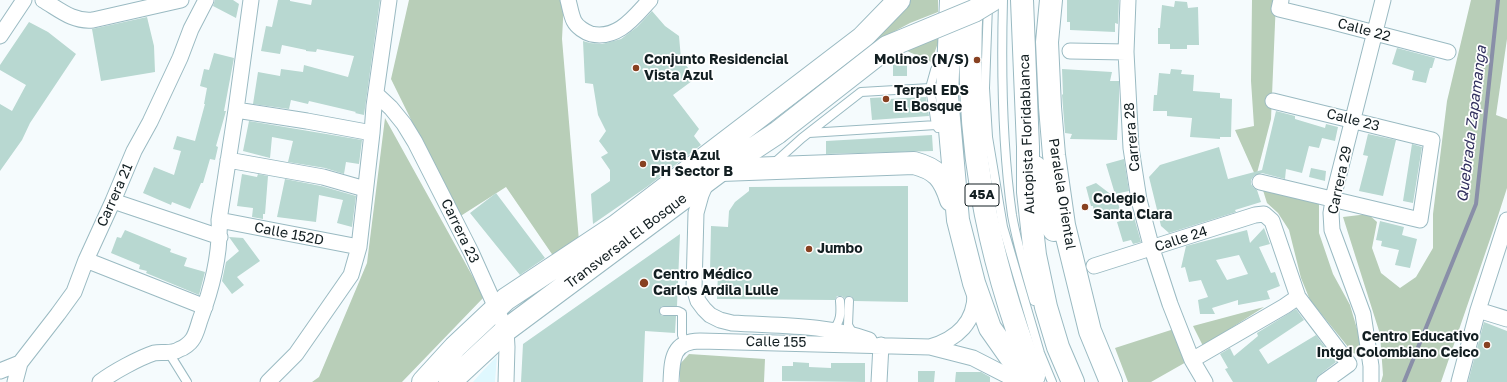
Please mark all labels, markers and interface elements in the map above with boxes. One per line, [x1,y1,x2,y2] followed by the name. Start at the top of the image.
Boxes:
[1336,15,1392,45] street label: Calle 22
[1453,45,1491,203] water label: Quebrada Zapamanga
[644,52,788,84] place label: Conjunto Residencial Vista Azul
[874,52,969,68] place label: Molinos (N/S)
[1016,54,1038,214] street label: Autopista Floridablanca
[972,55,982,65] marker: Molinos (N/S)
[631,63,641,73] marker: Conjunto Residencial Vista Azul
[894,83,969,116] place label: Terpel EDS El Bosque
[881,94,891,104] marker: Terpel EDS El Bosque
[1121,102,1143,172] street label: Carrera 28
[1325,105,1381,135] street label: Calle 23
[1045,137,1079,251] street label: Paralela Oriental
[1325,144,1355,216] street label: Carrera 29
[651,148,733,180] place label: Vista Azul PH Sector B
[638,159,648,169] marker: Vista Azul PH Sector B
[94,161,136,229] street label: Carrera 21
[965,184,999,206] road number: 45A
[562,190,690,292] street label: Transversal El Bosque
[1093,191,1172,224] place label: Colegio Santa Clara
[437,196,483,266] street label: Carrera 23
[1080,202,1090,212] marker: Colegio Santa Clara
[253,219,325,249] street label: Calle 152D
[1152,223,1210,255] street label: Calle 24
[817,241,863,257] place label: Jumbo
[804,244,814,254] marker: Jumbo
[653,267,779,300] place label: Centro Médico Carlos Ardila Lulle
[638,277,650,289] marker: Centro Médico Carlos Ardila Lulle
[1316,329,1479,362] place label: Centro Educativo Intgd Colombiano Ceico
[745,333,807,351] street label: Calle 155
[1482,340,1492,350] marker: Centro Educativo Intgd Colombiano Ceico

